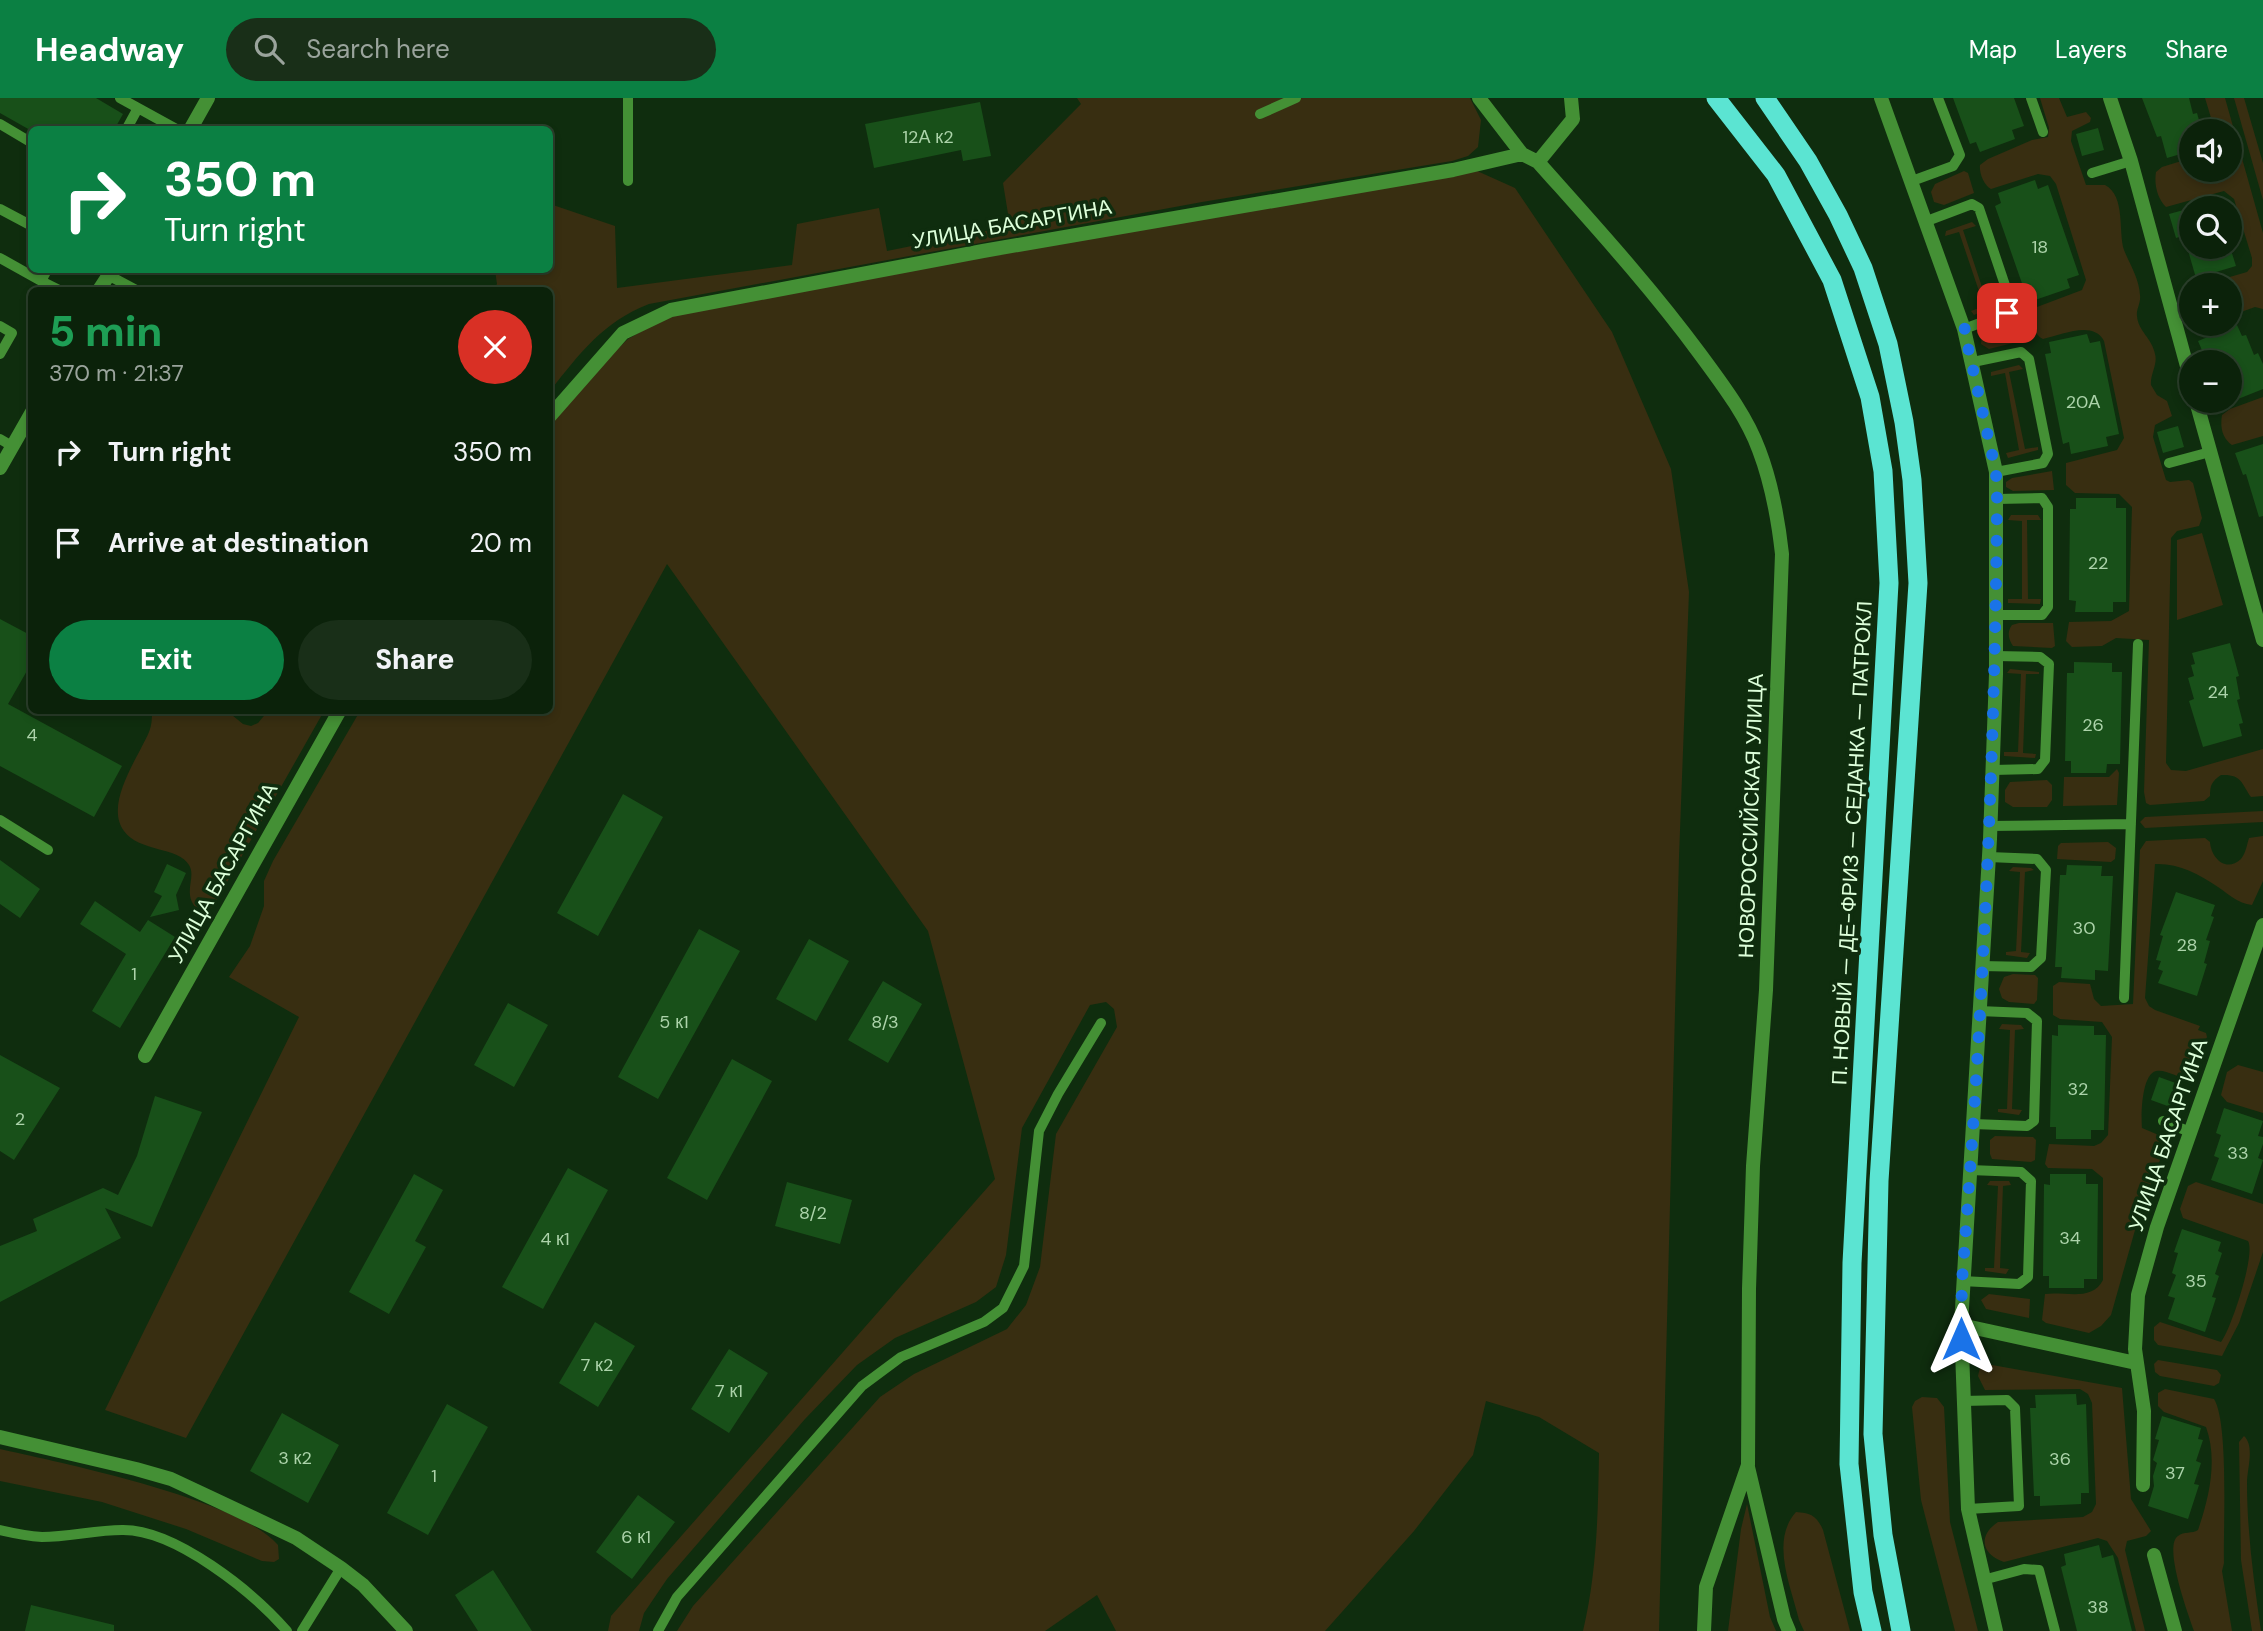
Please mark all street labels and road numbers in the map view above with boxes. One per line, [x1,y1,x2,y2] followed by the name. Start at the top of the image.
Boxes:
[910,193,1114,255] street label: УЛИЦА БАСАРГИНА
[1825,600,1879,1086] street label: П. НОВЫЙ — ДЕ-ФРИЗ — СЕДАНКА — ПАТРОКЛ
[1732,673,1770,959] street label: НОВОРОССИЙСКАЯ УЛИЦА
[162,778,284,968] street label: УЛИЦА БАСАРГИНА
[2122,1035,2214,1235] street label: УЛИЦА БАСАРГИНА

